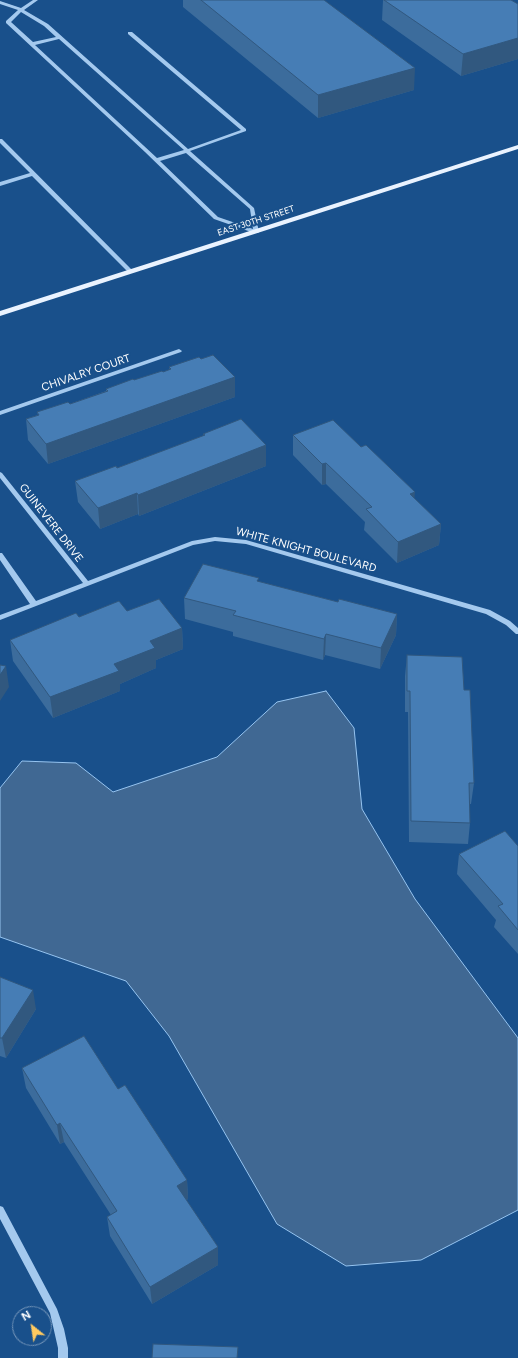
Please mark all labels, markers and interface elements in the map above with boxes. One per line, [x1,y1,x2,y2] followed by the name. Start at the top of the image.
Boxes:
[216,203,296,239] street label: EAST 30TH STREET
[40,352,132,394] street label: CHIVALRY COURT
[16,481,86,565] street label: GUINEVERE DRIVE
[234,525,378,575] street label: WHITE KNIGHT BOULEVARD
[12,1306,52,1346] north arrow
[19,1308,33,1324] text: N

